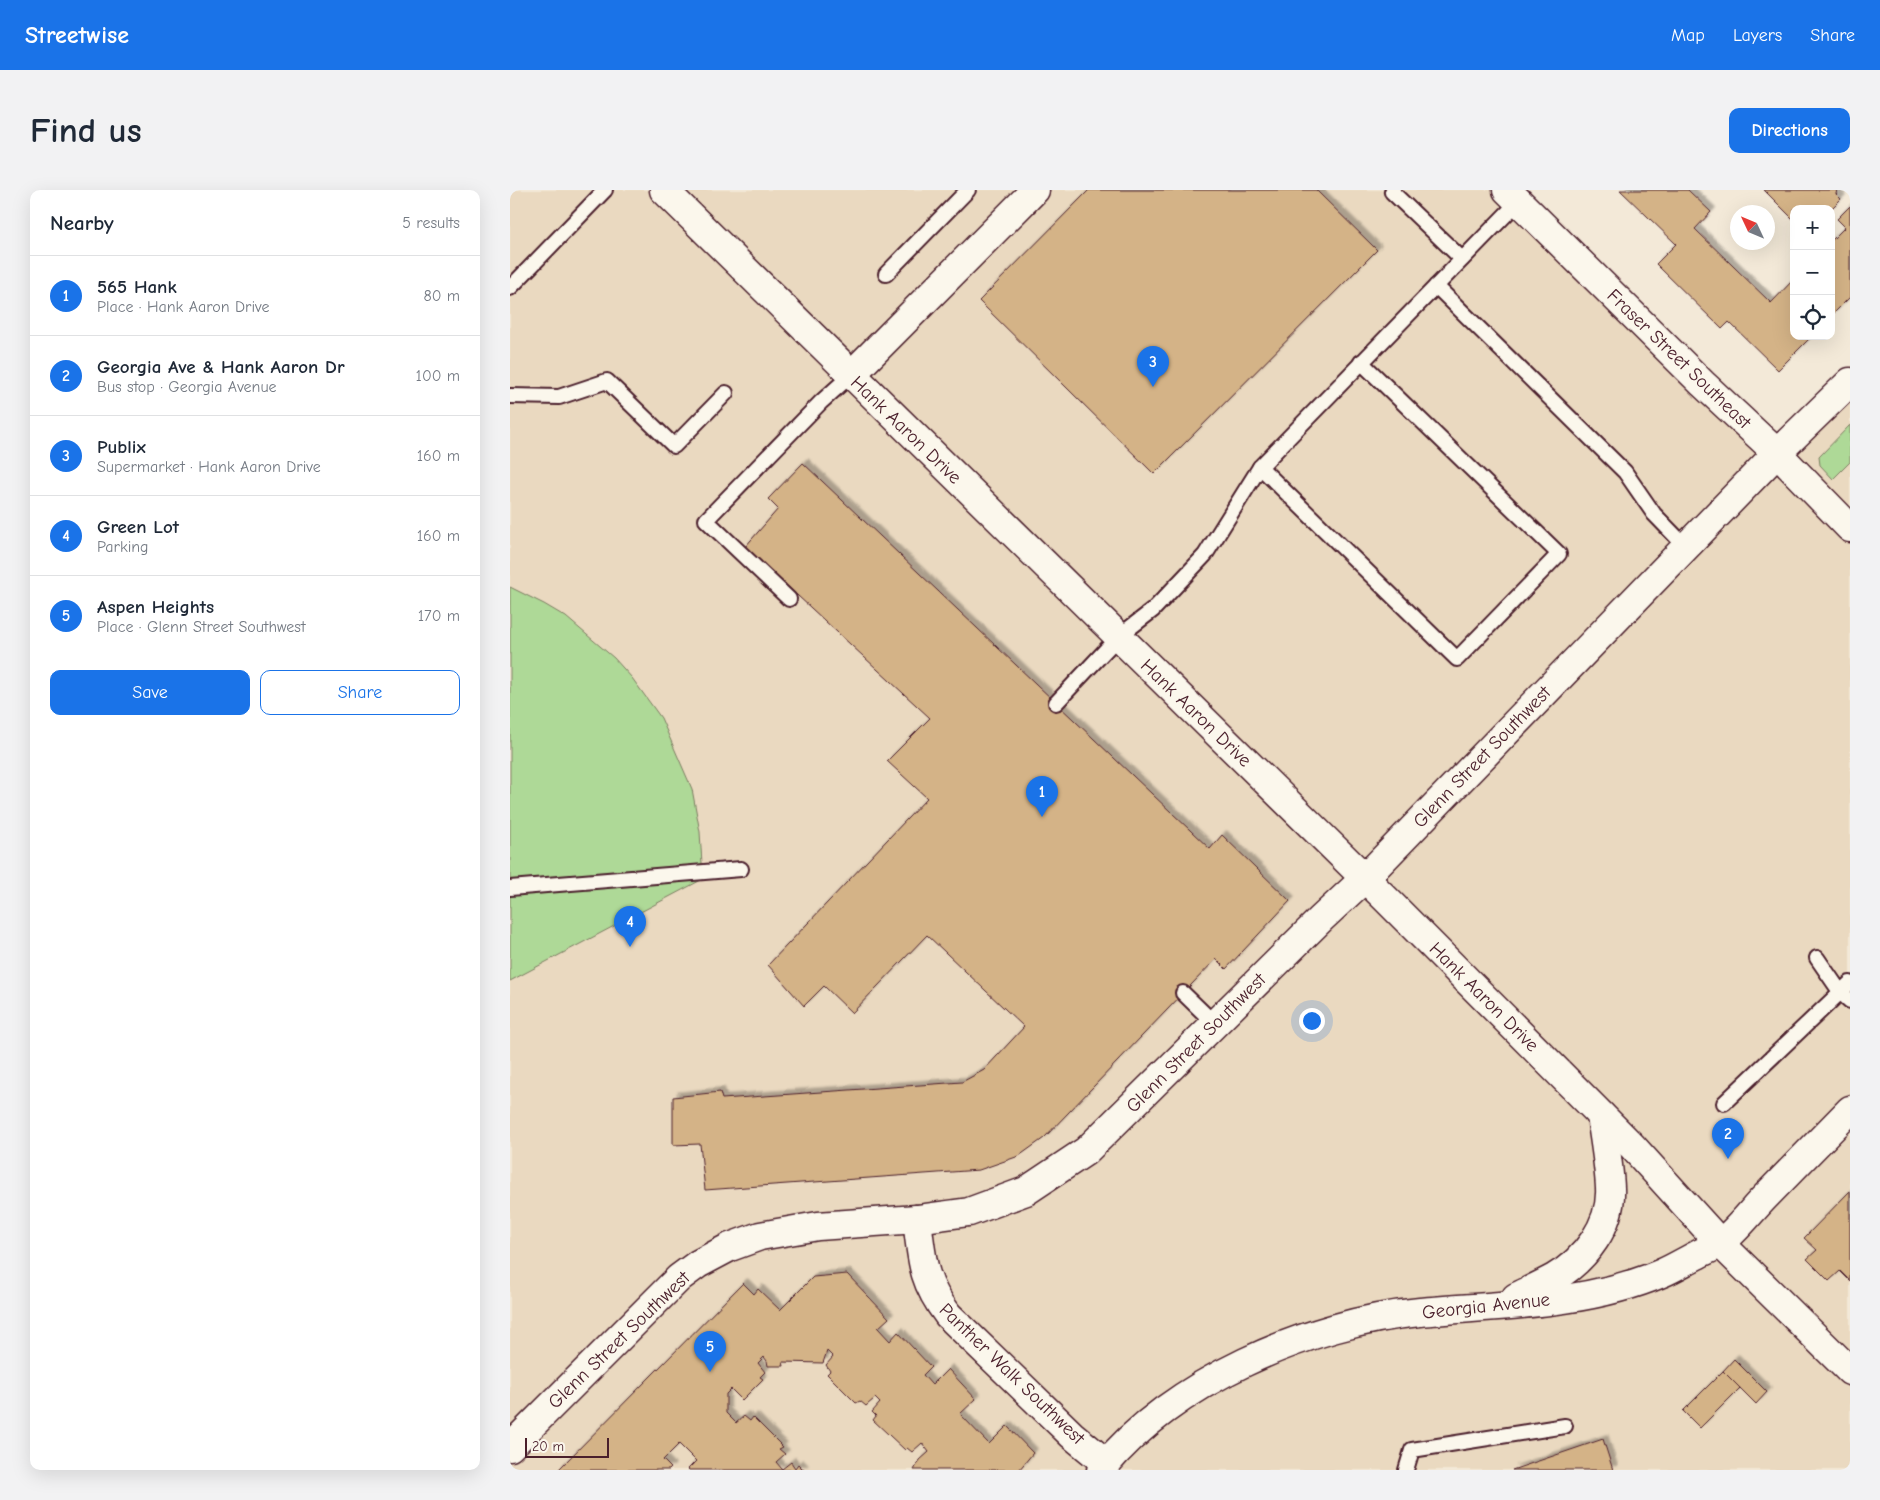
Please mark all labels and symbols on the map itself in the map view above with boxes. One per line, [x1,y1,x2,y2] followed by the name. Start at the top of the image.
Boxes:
[1730,205,1775,250] north arrow
[1602,285,1756,434] street label: Fraser Street Southeast
[1137,346,1169,387] pin: 3
[846,372,966,488] street label: Hank Aaron Drive
[1136,655,1256,771] street label: Hank Aaron Drive
[1409,681,1556,832] street label: Glenn Street Southwest
[1026,776,1058,817] pin: 1
[614,906,646,947] pin: 4
[1425,938,1543,1056] street label: Hank Aaron Drive
[1122,968,1271,1117] street label: Glenn Street Southwest
[1299,1008,1325,1034] your location
[1712,1118,1744,1159] pin: 2
[544,1266,695,1413] street label: Glenn Street Southwest
[1421,1288,1551,1324] street label: Georgia Avenue
[935,1299,1090,1450] street label: Panther Walk Southwest
[694,1331,726,1372] pin: 5
[525,1435,609,1458] scale bar

